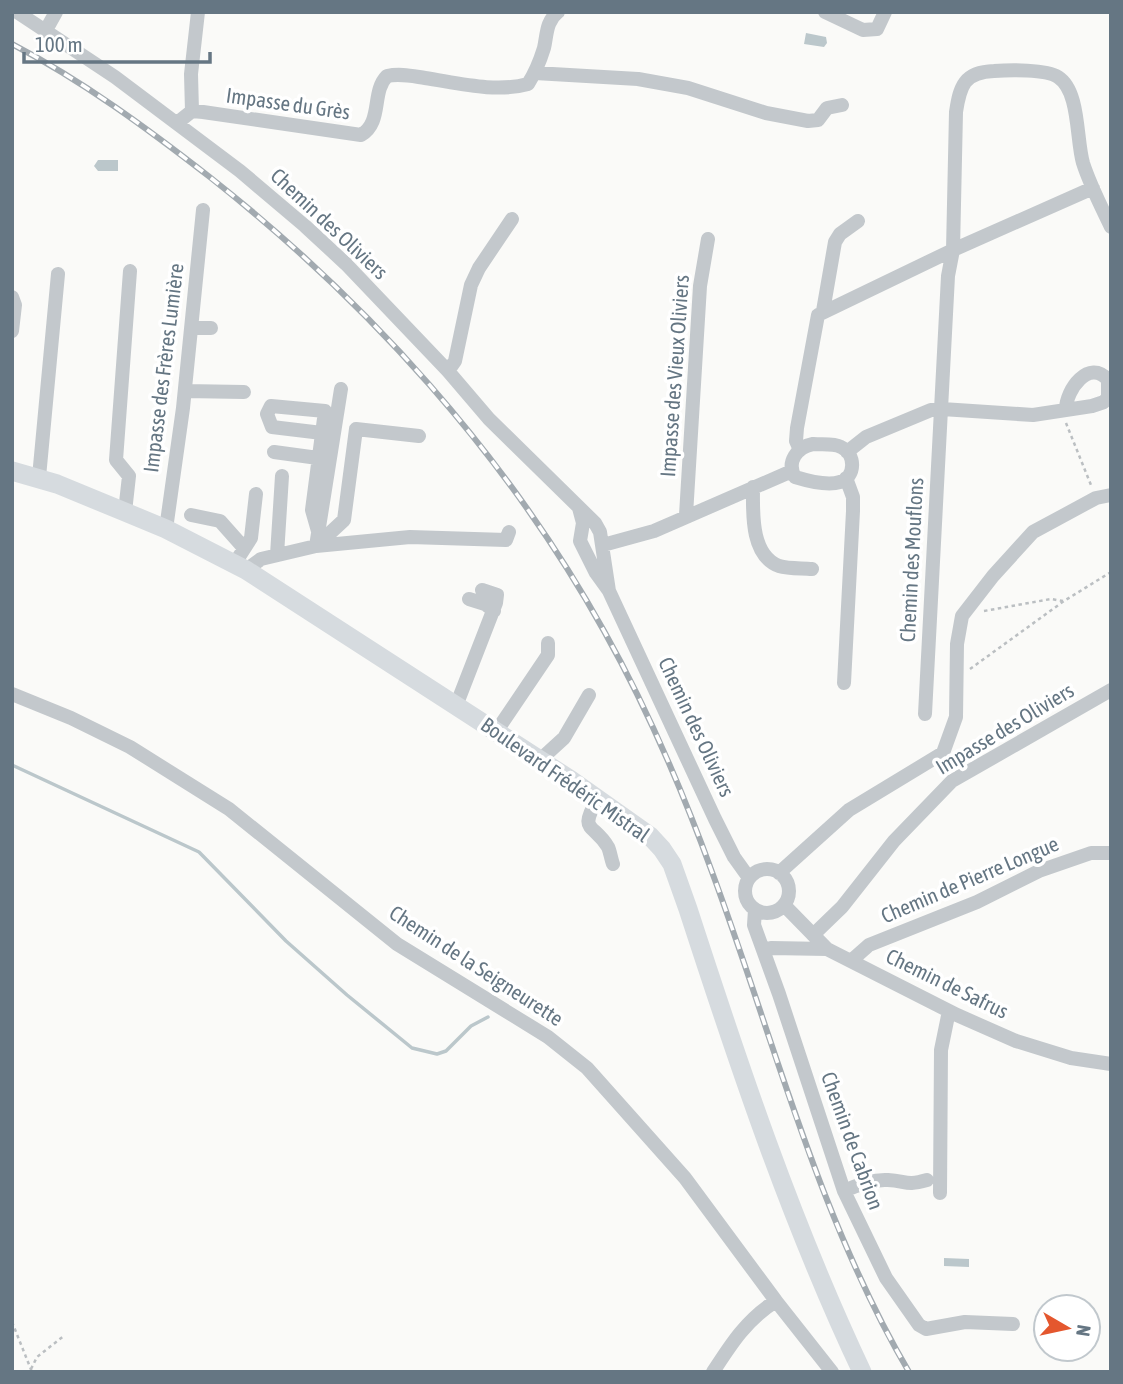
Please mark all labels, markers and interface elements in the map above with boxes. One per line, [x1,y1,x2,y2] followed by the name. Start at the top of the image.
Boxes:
[24,21,210,65] scale bar
[35,32,83,56] text: 100 m
[225,82,352,124] street label: Impasse du Grès
[266,163,393,284] street label: Chemin des Oliviers
[138,262,188,474] street label: Impasse des Frères Lumière
[655,274,693,478] street label: Impasse des Vieux Oliviers
[895,477,927,643] street label: Chemin des Mouflons
[654,653,740,800] street label: Chemin des Oliviers
[931,678,1078,779] street label: Impasse des Oliviers
[477,712,655,847] street label: Boulevard Frédéric Mistral
[877,831,1062,927] street label: Chemin de Pierre Longue
[385,900,568,1030] street label: Chemin de la Seigneurette
[883,943,1012,1023] street label: Chemin de Safrus
[817,1069,889,1213] street label: Chemin de Cabrion
[1032,1293,1102,1363] north arrow
[1072,1323,1096,1338] text: N

